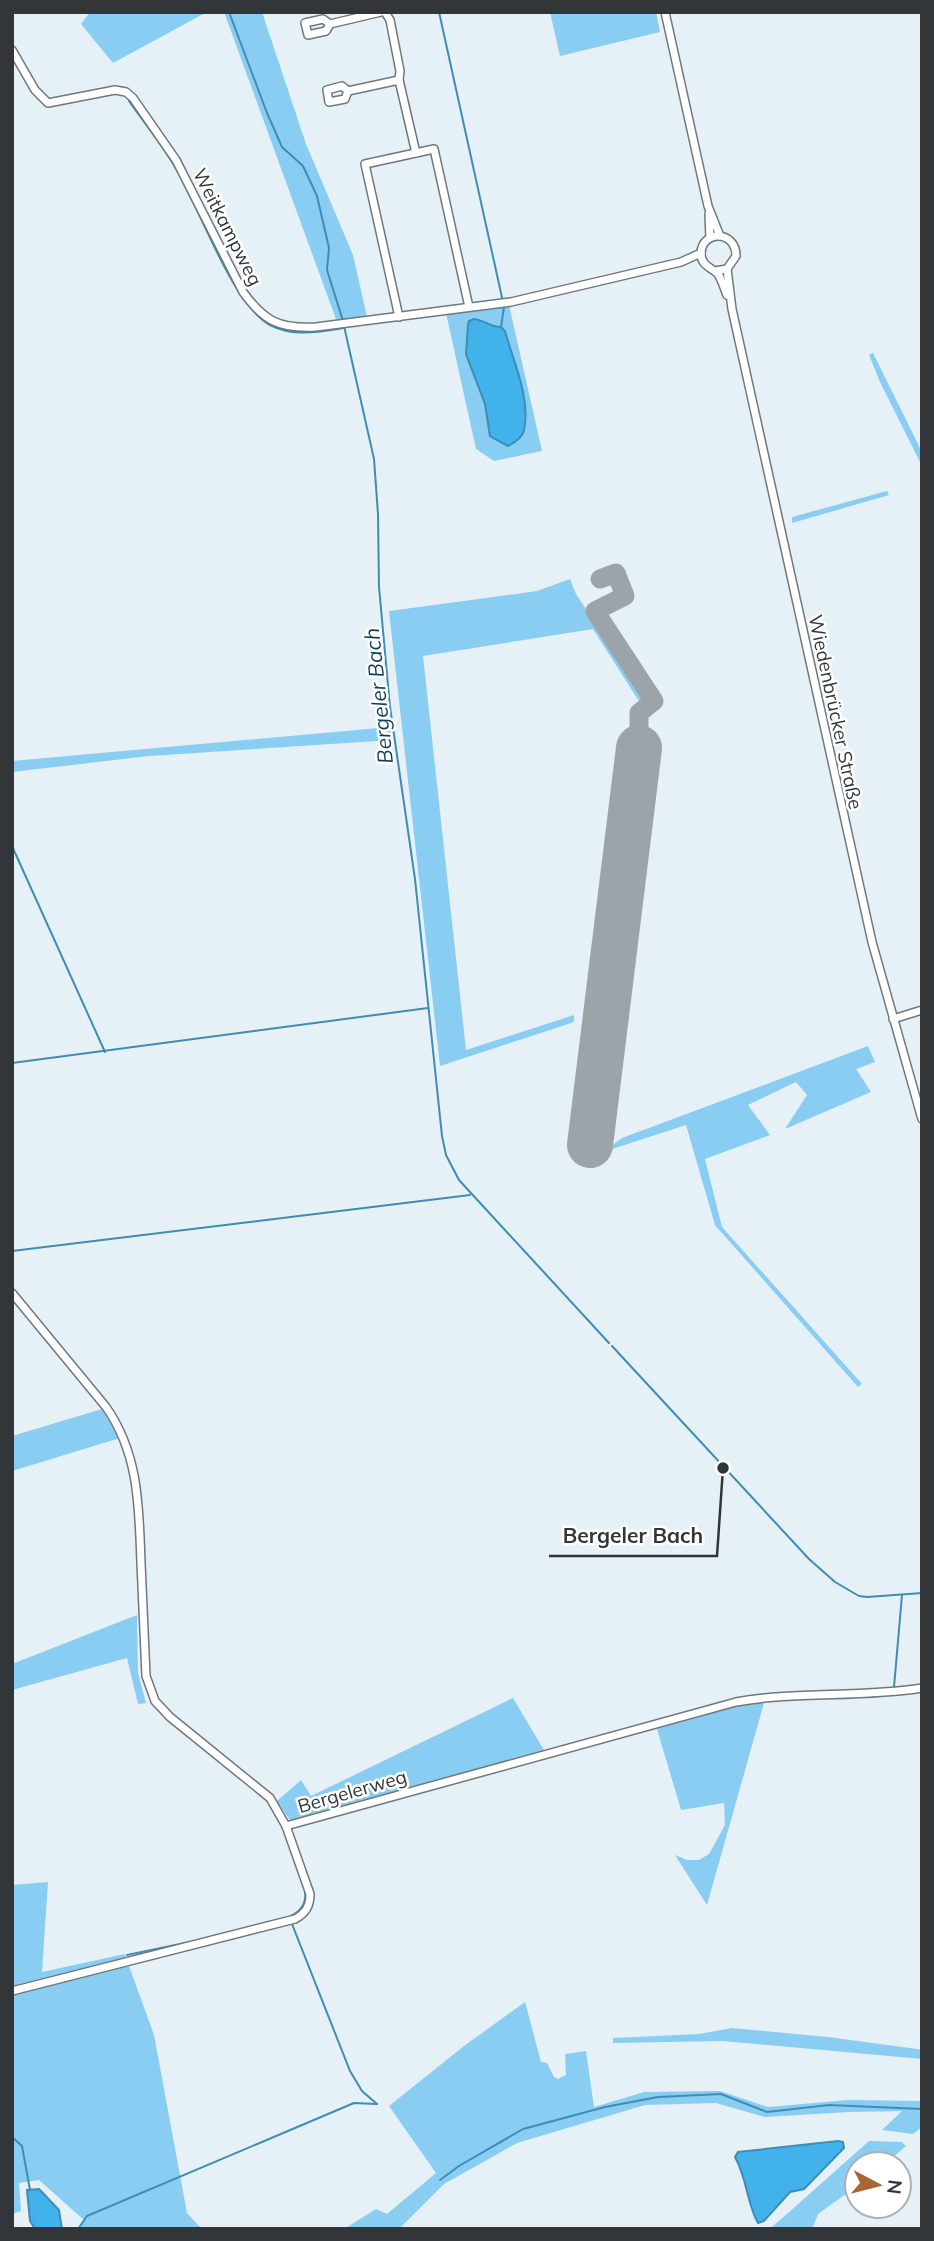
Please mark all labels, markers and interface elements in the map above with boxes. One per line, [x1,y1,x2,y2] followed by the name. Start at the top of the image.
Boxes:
[188,164,268,290] street label: Weitkampweg
[804,613,868,811] street label: Wiedenbrücker Straße
[358,627,398,765] water label: Bergeler Bach
[549,1514,717,1556] callout: Bergeler Bach
[563,1522,703,1548] text: Bergeler Bach
[295,1764,409,1818] street label: Bergelerweg
[843,2150,913,2220] north arrow
[882,2178,908,2196] text: N

